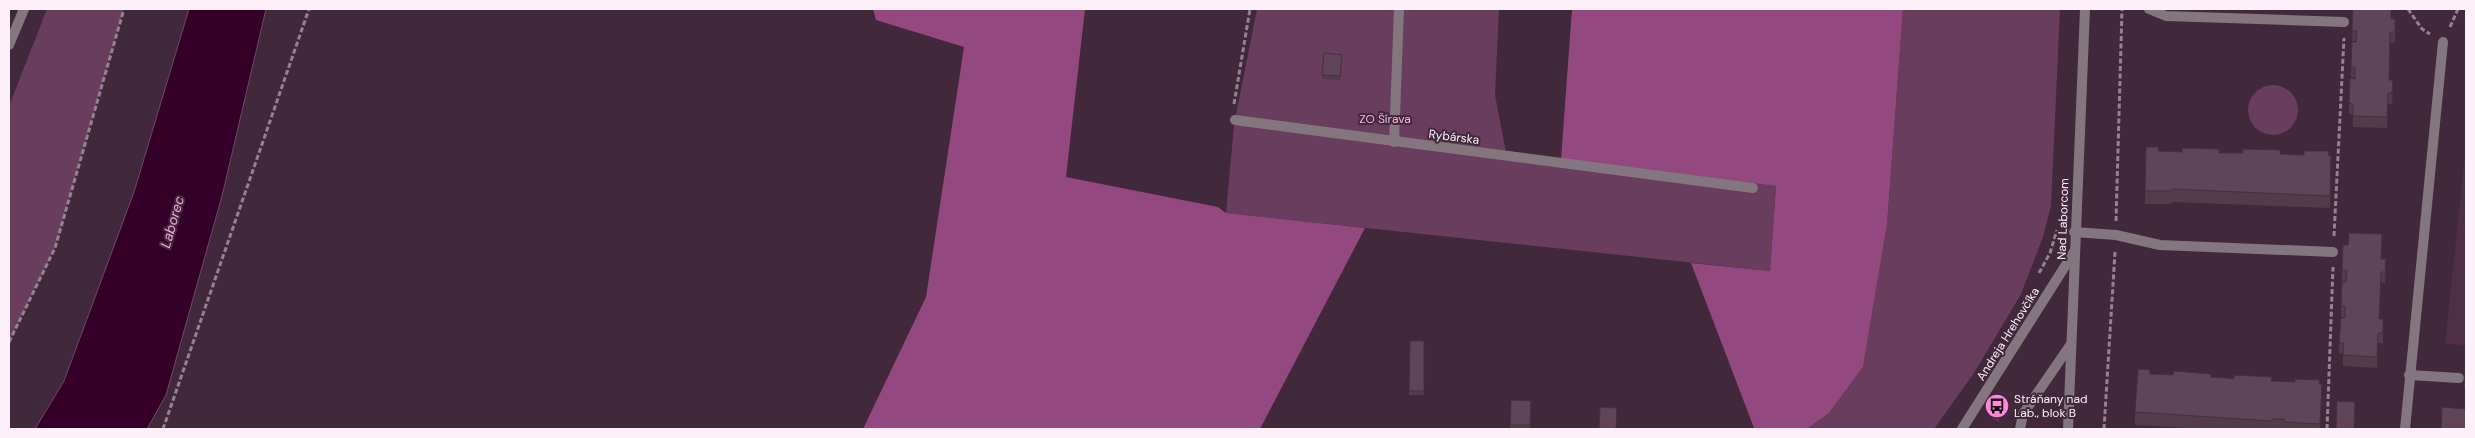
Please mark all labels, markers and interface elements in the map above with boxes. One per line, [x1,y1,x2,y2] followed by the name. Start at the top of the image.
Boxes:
[1359,111,1411,127] park label: ZO Šírava
[1428,126,1480,148] street label: Rybárska
[2054,178,2072,260] street label: Nad Laborcom
[156,194,188,250] water label: Laborec
[1973,284,2043,384] street label: Andreja Hrehovčíka
[2014,391,2088,421] place label: Stráňany nad Lab., blok B
[1984,393,2010,419] bus stop icon: Stráňany nad Lab., blok B

